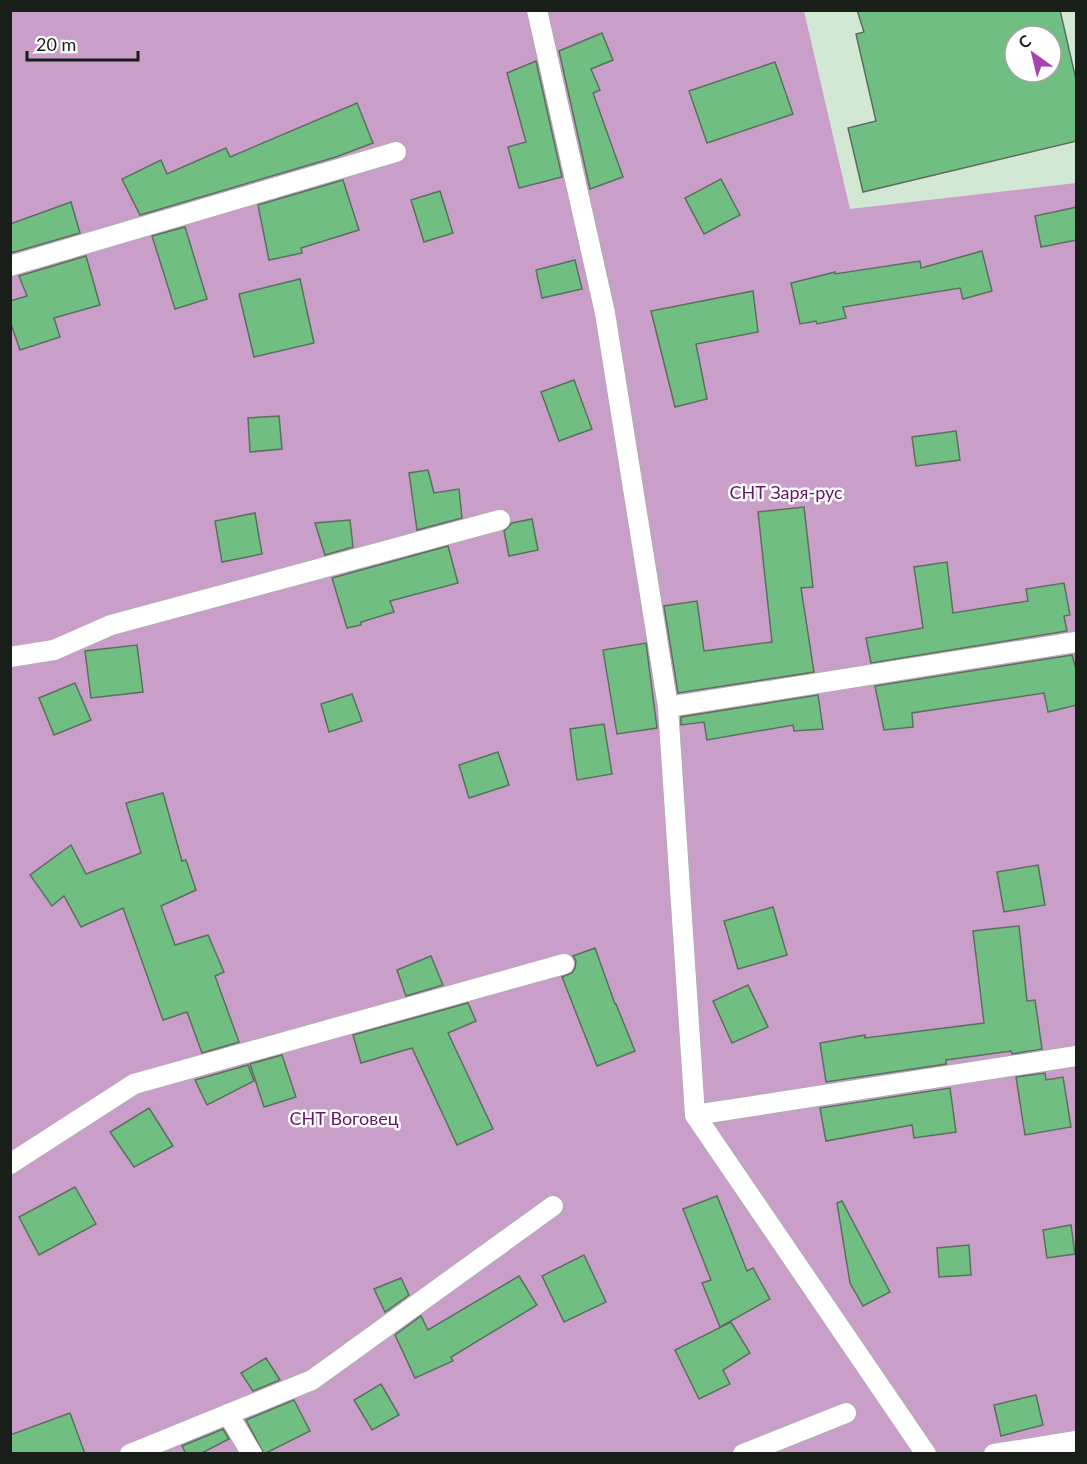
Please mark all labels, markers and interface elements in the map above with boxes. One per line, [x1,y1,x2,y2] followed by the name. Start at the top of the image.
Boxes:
[27,24,138,62] scale bar
[1003,24,1063,84] north arrow
[1015,30,1034,52] text: С
[36,33,76,55] text: 20 m
[729,481,843,503] park label: СНТ Заря-рус
[289,1107,399,1129] park label: СНТ Воговец

